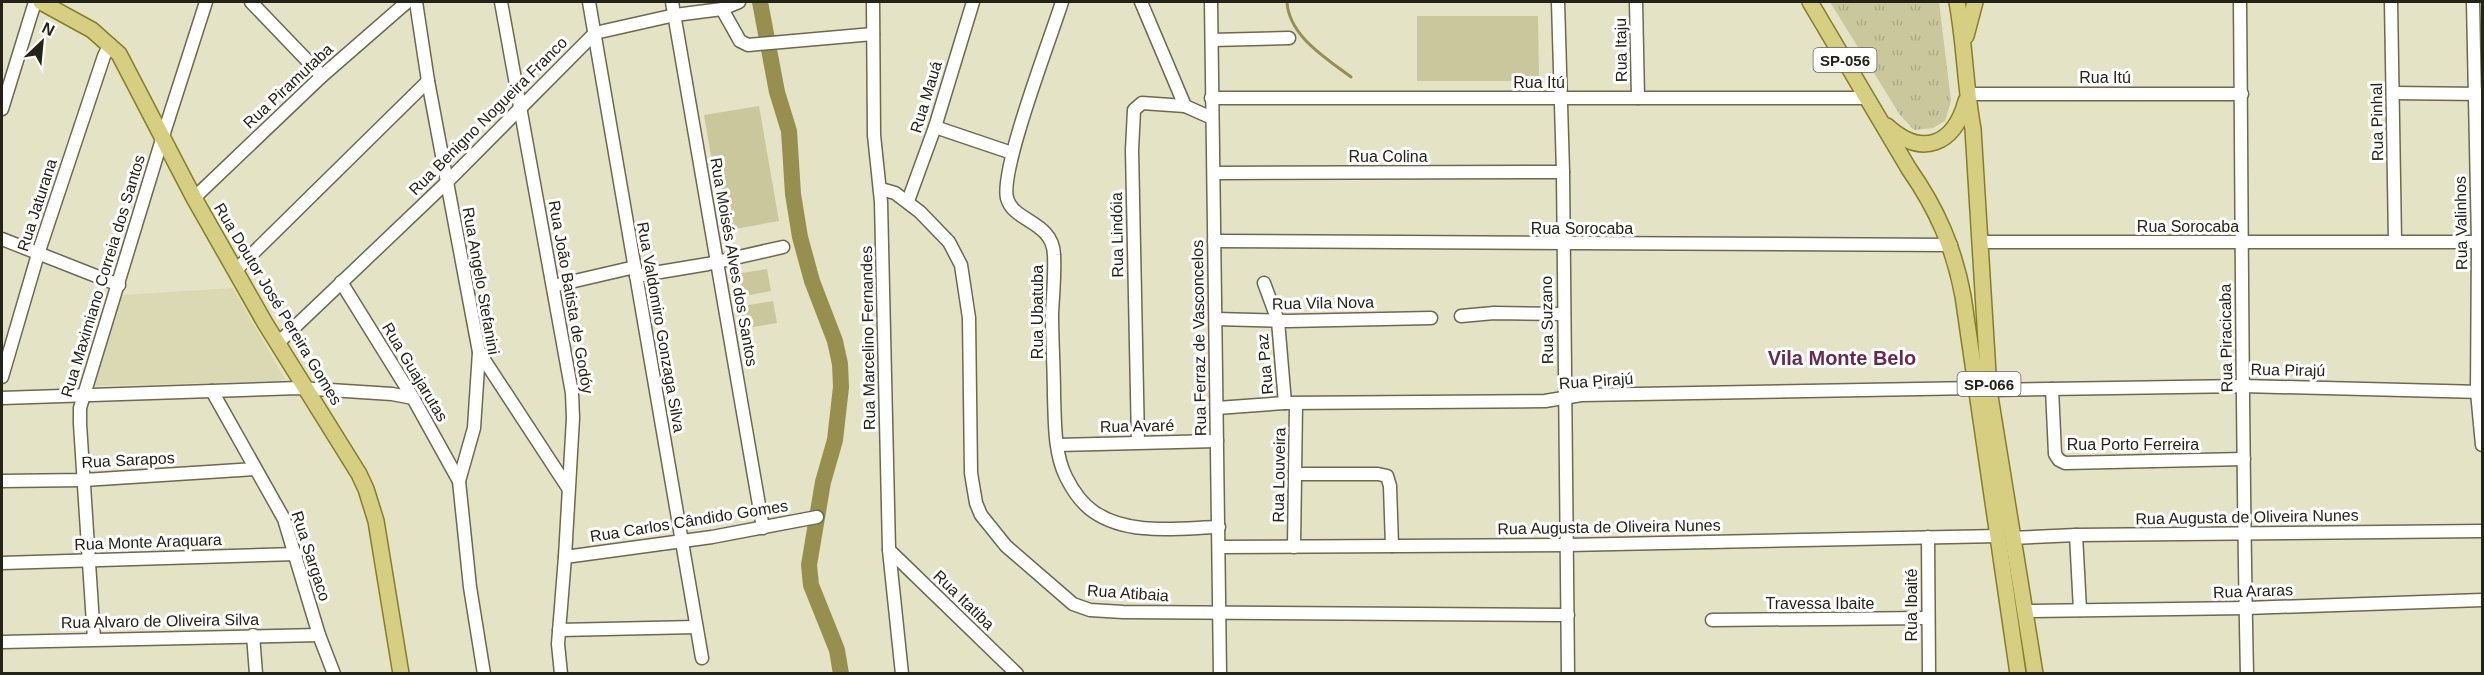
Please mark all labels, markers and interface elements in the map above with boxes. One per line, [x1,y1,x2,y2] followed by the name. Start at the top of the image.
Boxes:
[12,12,72,72] north arrow
[1612,18,1630,82] street label: Rua Itaju
[39,19,57,39] text: N
[406,34,570,198] street label: Rua Benigno Nogueira Franco
[240,40,336,132] street label: Rua Piramutaba
[1814,48,1876,72] road number: SP-056
[907,59,945,135] street label: Rua Mauá
[2079,69,2131,86] street label: Rua Itú
[1513,74,1565,91] street label: Rua Itú
[2368,83,2386,161] street label: Rua Pinhal
[1348,148,1428,165] street label: Rua Colina
[58,153,148,399] street label: Rua Maximiano Correia dos Santos
[707,156,761,368] street label: Rua Moisés Alves dos Santos
[14,157,60,253] street label: Rua Jaturana
[2452,176,2470,270] street label: Rua Valinhos
[1108,192,1126,278] street label: Rua Lindóia
[546,199,596,395] street label: Rua João Batista de Godóy
[211,200,345,408] street label: Rua Doutor José Pereira Gomes
[460,206,502,356] street label: Rua Angelo Stefanini
[2137,218,2239,235] street label: Rua Sorocaba
[1531,220,1633,237] street label: Rua Sorocaba
[634,221,688,434] street label: Rua Valdomiro Gonzaga Silva
[1189,240,1209,436] street label: Rua Ferraz de Vasconcelos
[858,246,878,430] street label: Rua Marcelino Fernandes
[1029,265,1046,359] street label: Rua Ubatuba
[1538,276,1556,364] street label: Rua Suzano
[2217,284,2235,392] street label: Rua Piracicaba
[1272,294,1374,312] street label: Rua Vila Nova
[379,320,451,424] street label: Rua Guajarutas
[1254,333,1276,395] street label: Rua Paz
[1768,347,1916,369] district label: Vila Monte Belo
[2251,361,2325,379] street label: Rua Pirajú
[1558,370,1634,392] street label: Rua Pirajú
[1958,372,2020,396] road number: SP-066
[1100,417,1174,435] street label: Rua Avaré
[1270,427,1288,523] street label: Rua Louveira
[2067,436,2199,453] street label: Rua Porto Ferreira
[81,449,175,471] street label: Rua Sarapos
[589,497,789,545] street label: Rua Carlos Cândido Gomes
[2135,507,2359,527] street label: Rua Augusta de Oliveira Nunes
[288,509,334,603] street label: Rua Sargaco
[1497,517,1721,537] street label: Rua Augusta de Oliveira Nunes
[74,531,222,553] street label: Rua Monte Araquara
[930,567,998,633] street label: Rua Itatiba
[1903,568,1920,641] street label: Rua Ibaité
[2213,581,2293,601] street label: Rua Araras
[1087,582,1170,604] street label: Rua Atibaia
[1766,595,1874,612] street label: Travessa Ibaite
[61,611,259,631] street label: Rua Alvaro de Oliveira Silva

